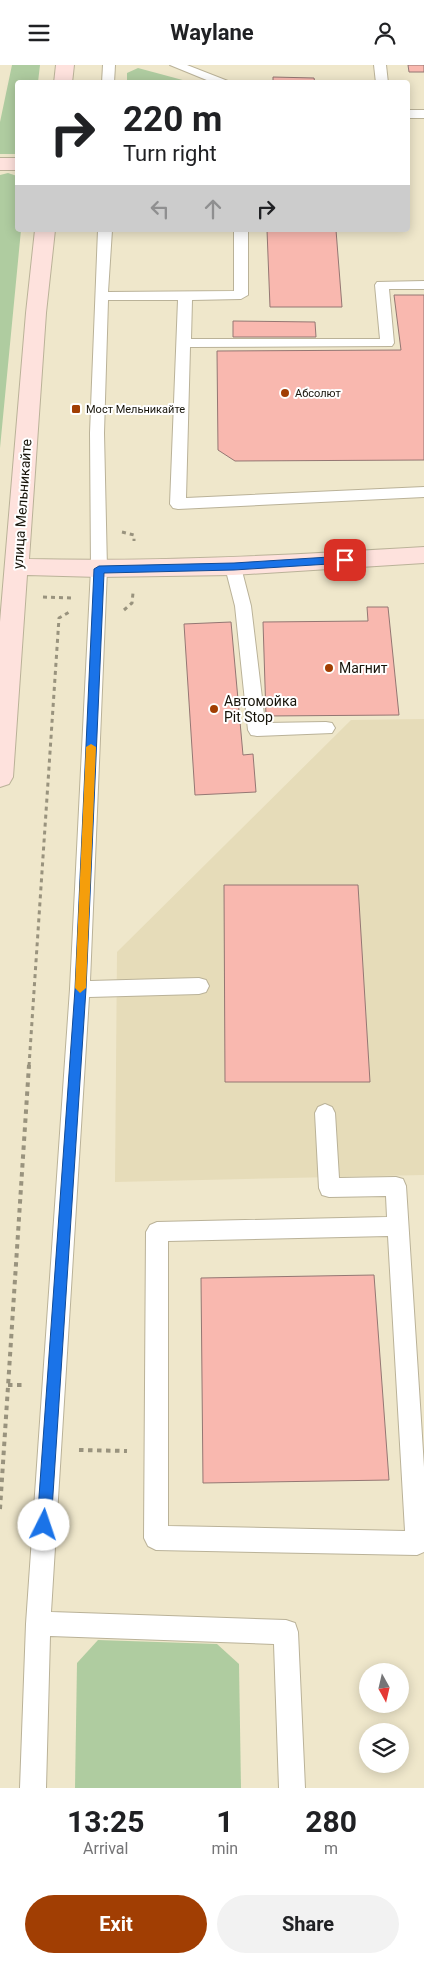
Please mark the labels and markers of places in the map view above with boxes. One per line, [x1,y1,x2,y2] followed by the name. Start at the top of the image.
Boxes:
[279,387,291,399] marker: Абсолют
[295,387,342,400] place label: Абсолют
[70,403,82,415] marker: Мост Мельникайте
[86,403,185,416] place label: Мост Мельникайте
[324,539,366,581] pin
[339,660,388,676] place label: Магнит
[323,662,335,674] marker: Магнит
[224,693,297,725] place label: Автомойка Pit Stop
[208,703,220,715] marker: Автомойка Pit Stop

